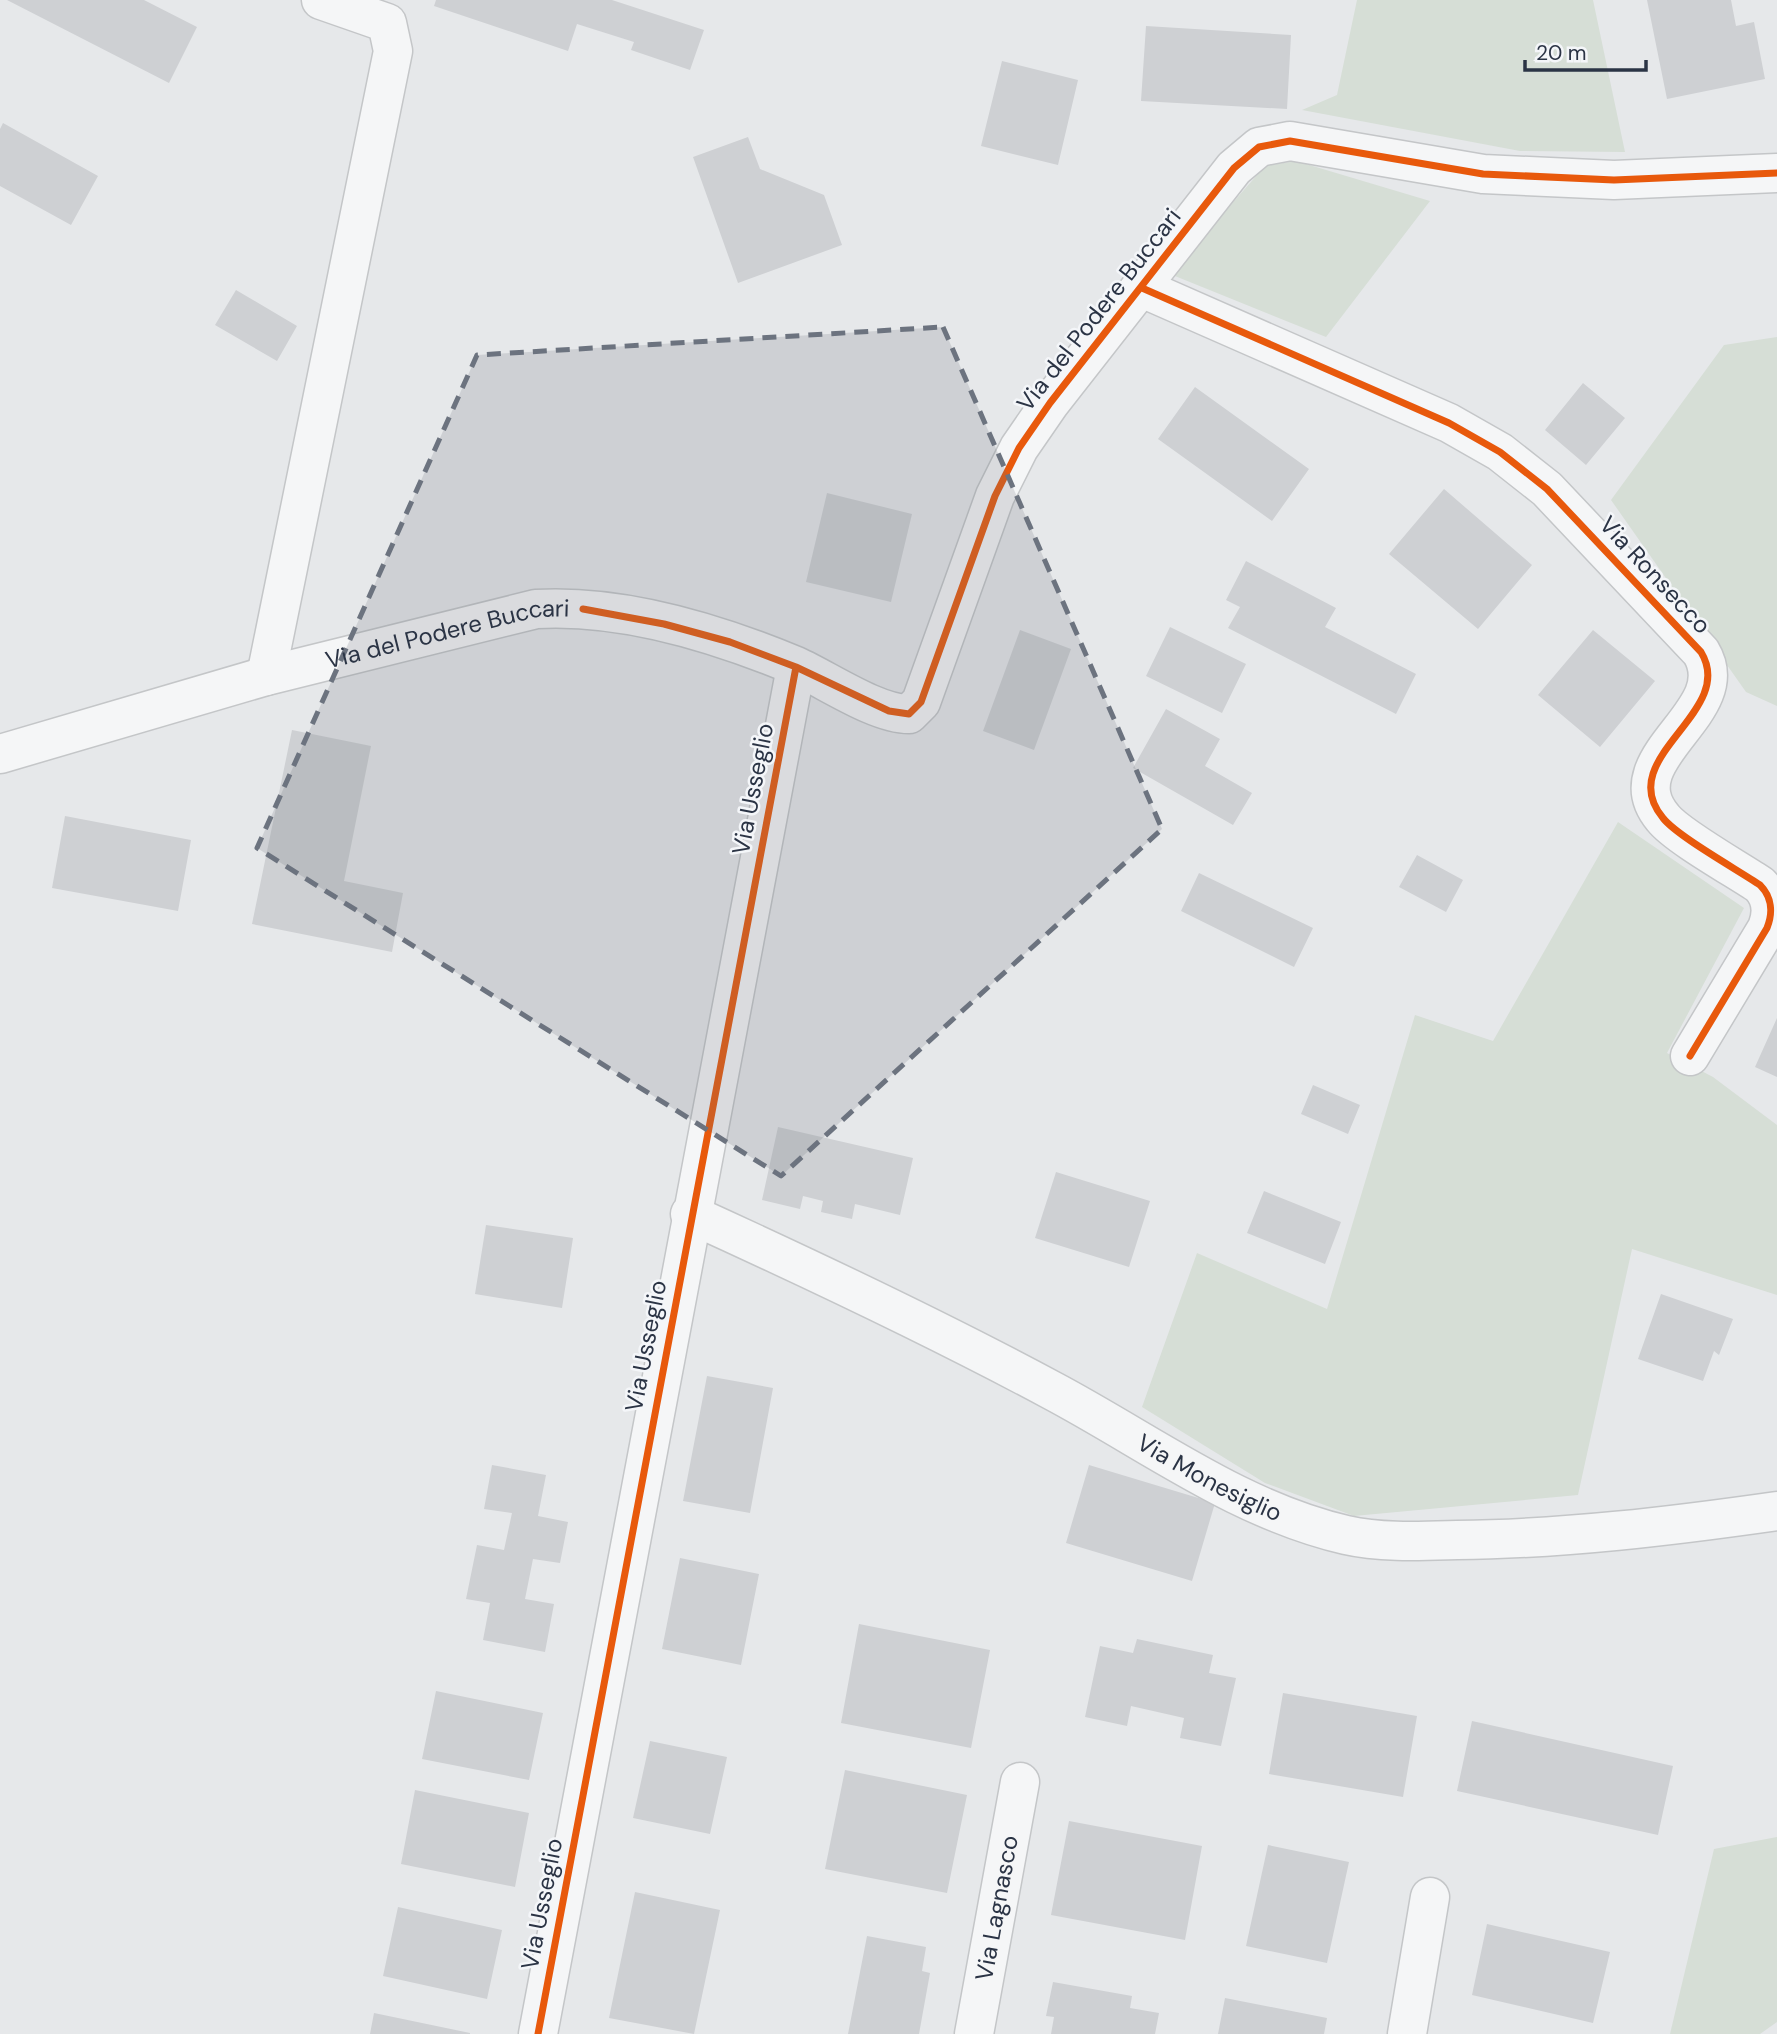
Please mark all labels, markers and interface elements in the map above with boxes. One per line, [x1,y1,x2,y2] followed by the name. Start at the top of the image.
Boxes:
[1525,28,1646,72] scale bar
[1536,39,1587,67] text: 20 m
[1010,202,1188,418] street label: Via del Podere Buccari
[1593,509,1718,640] street label: Via Ronsecco
[322,592,570,676] street label: Via del Podere Buccari
[725,720,780,857] street label: Via Usseglio
[618,1277,673,1414] street label: Via Usseglio
[1131,1427,1287,1528] street label: Via Monesiglio
[968,1833,1025,1983] street label: Via Lagnasco
[514,1835,569,1972] street label: Via Usseglio

